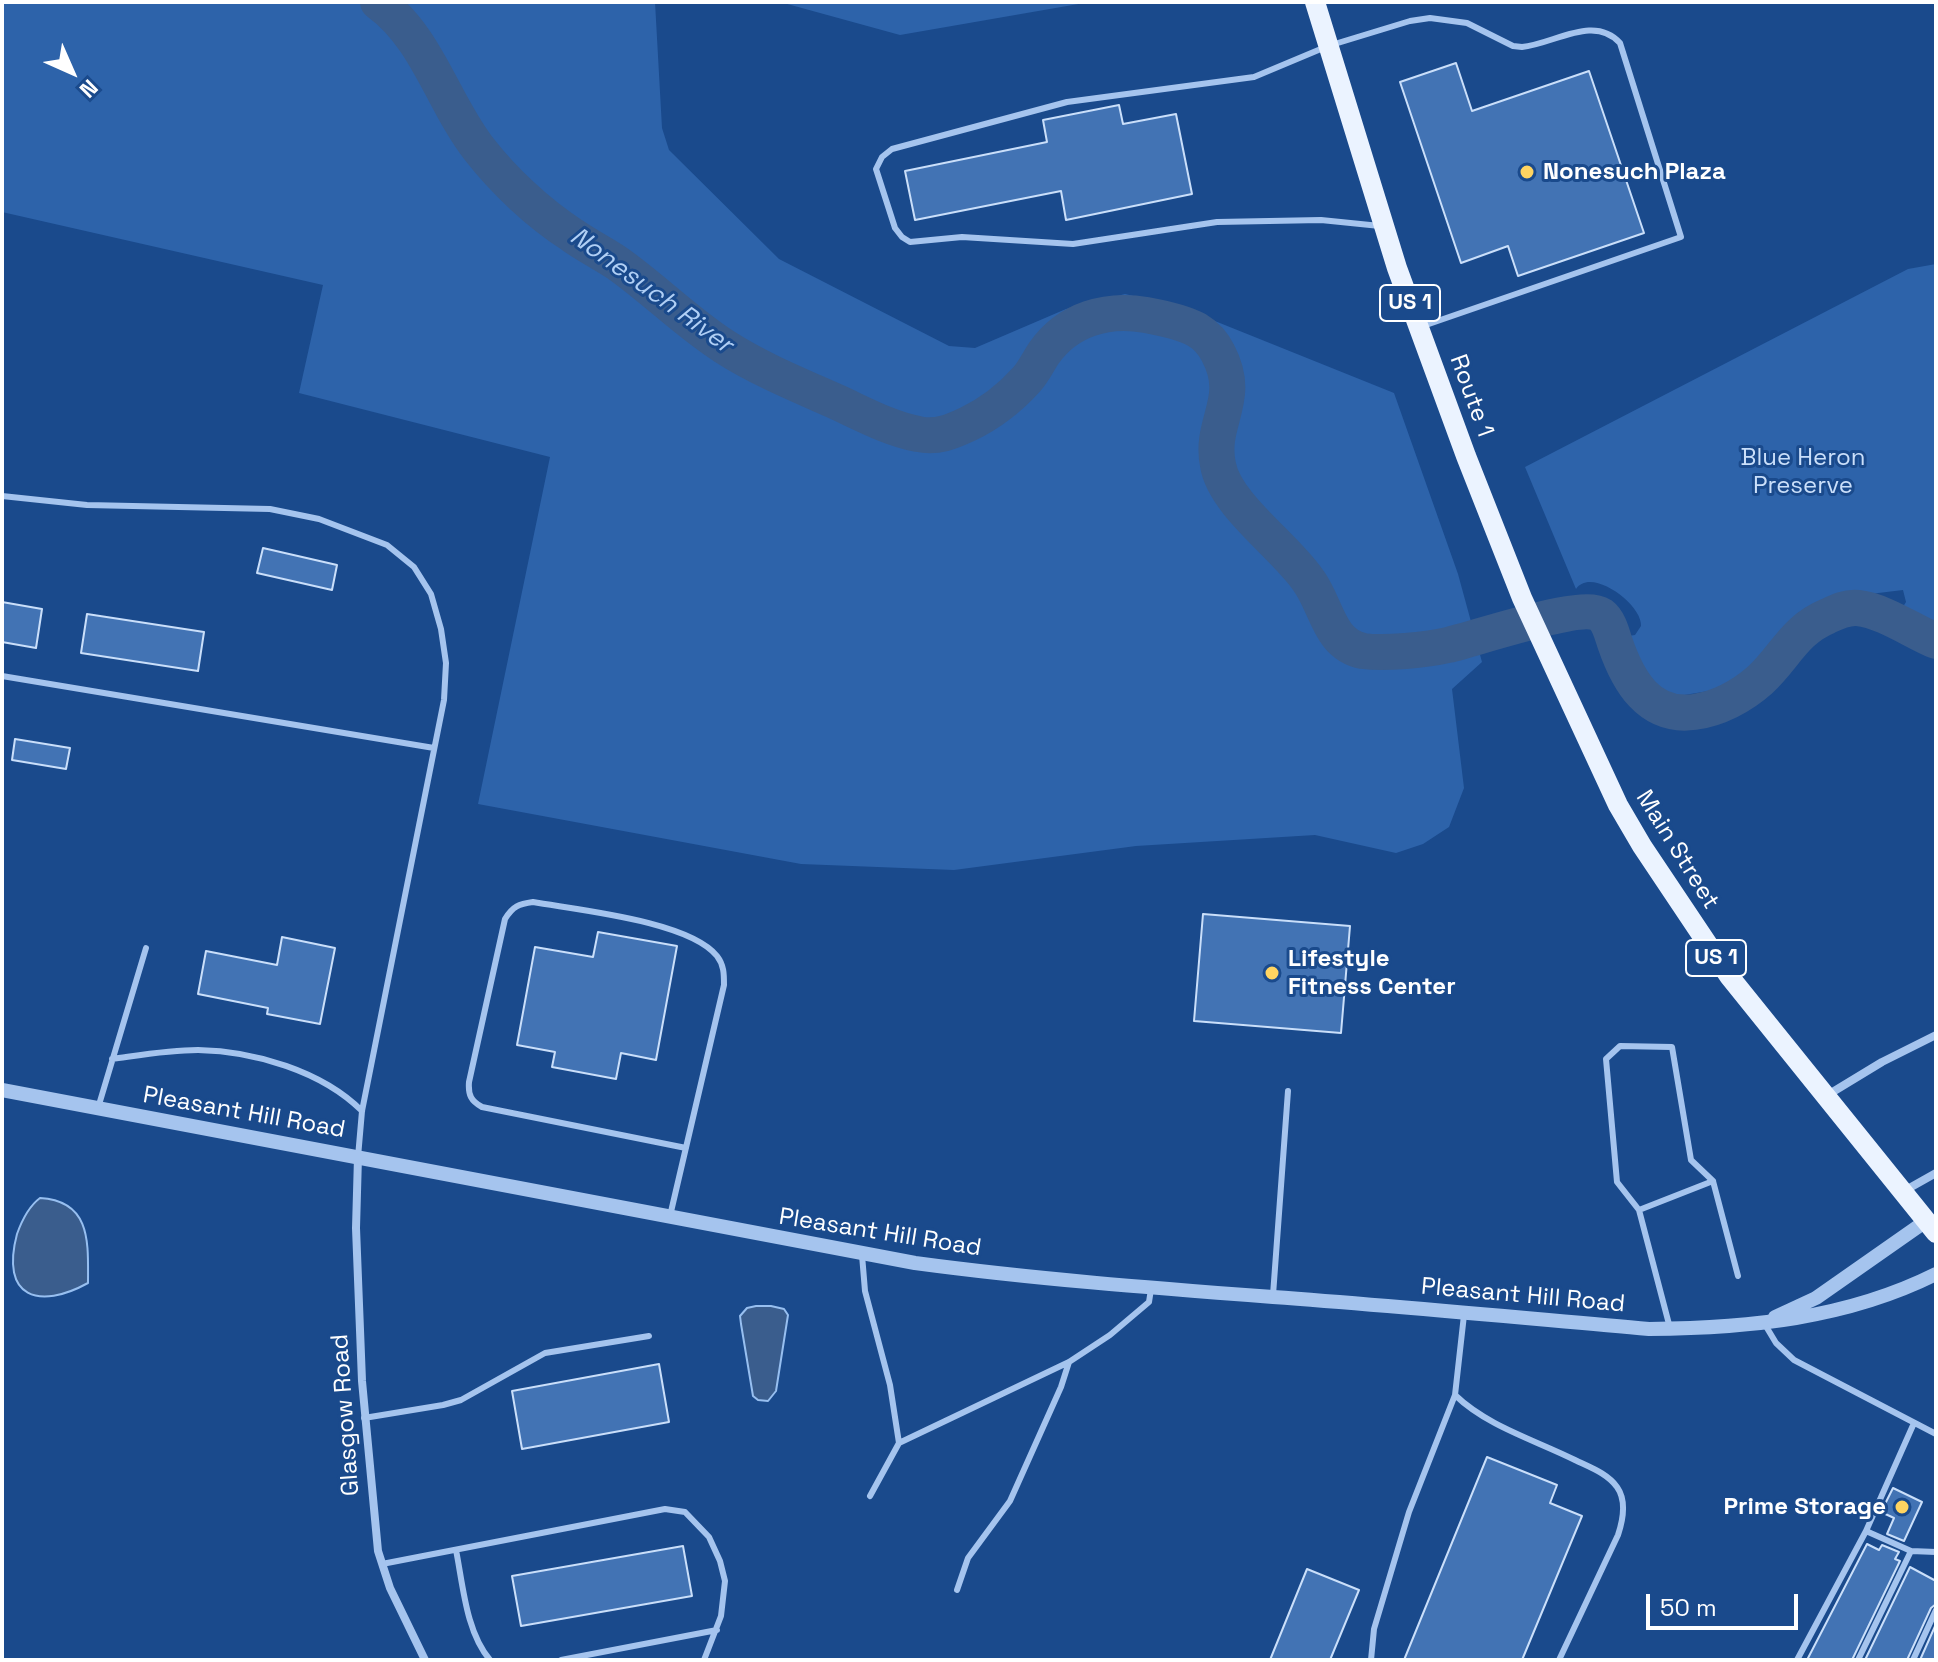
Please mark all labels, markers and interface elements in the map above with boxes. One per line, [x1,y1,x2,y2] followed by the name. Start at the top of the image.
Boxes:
[32,32,112,112] north arrow
[74,74,104,104] text: N
[1543,158,1726,186] place label: Nonesuch Plaza
[1518,163,1536,181] marker: Nonesuch Plaza
[563,221,739,361] water label: Nonesuch River
[1380,285,1440,321] road number: US 1
[1443,351,1499,441] street label: Route 1
[1741,444,1865,500] park label: Blue Heron Preserve
[1629,785,1725,915] street label: Main Street
[1686,940,1746,976] road number: US 1
[1288,945,1456,1001] place label: Lifestyle Fitness Center
[1263,964,1281,982] marker: Lifestyle Fitness Center
[141,1081,347,1145] street label: Pleasant Hill Road
[777,1203,983,1263] street label: Pleasant Hill Road
[1420,1273,1626,1319] street label: Pleasant Hill Road
[326,1333,366,1497] street label: Glasgow Road
[1723,1493,1886,1521] place label: Prime Storage
[1893,1498,1911,1516] marker: Prime Storage
[1650,1578,1802,1628] scale bar
[1660,1592,1717,1623] text: 50 m

